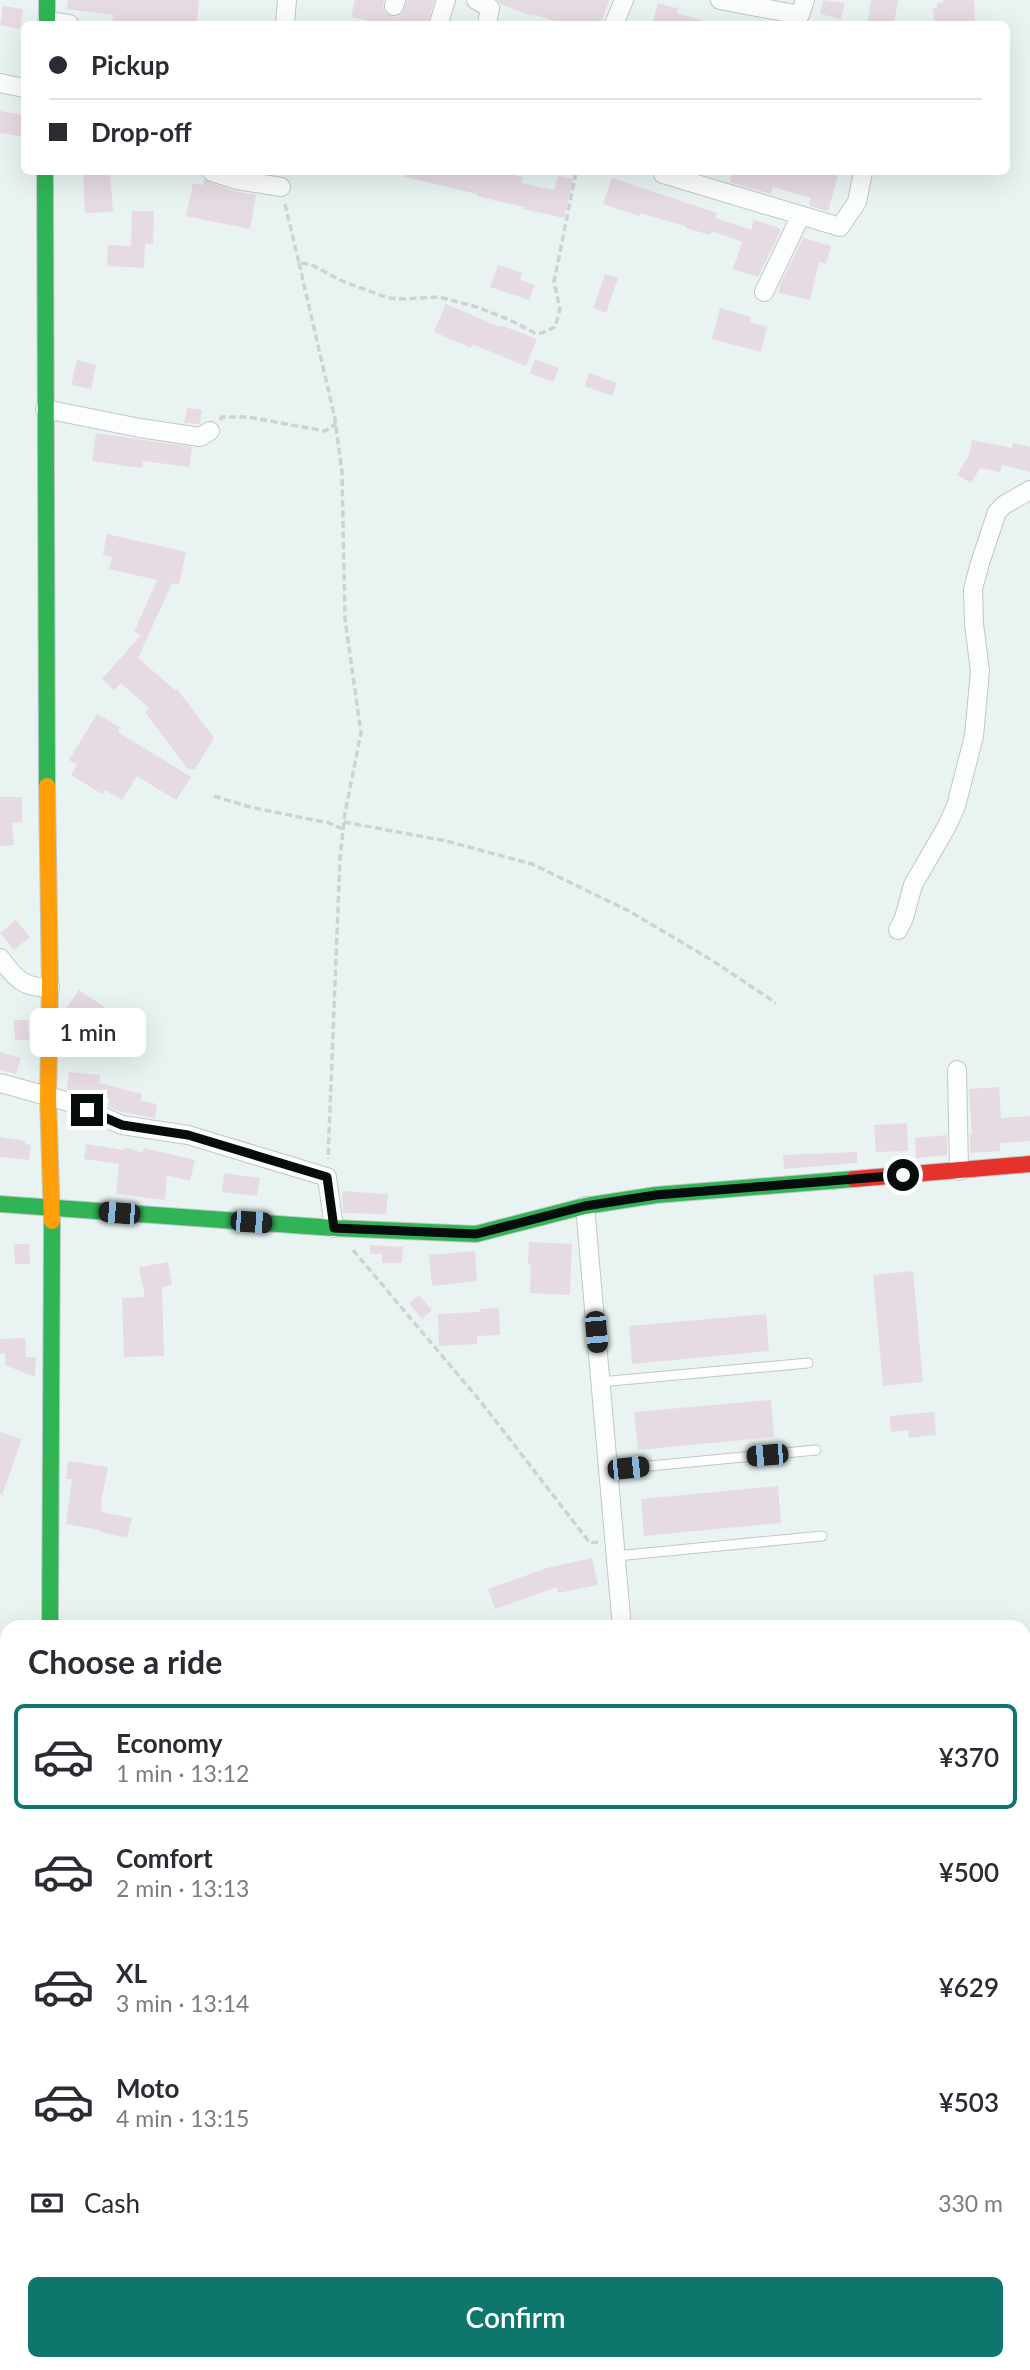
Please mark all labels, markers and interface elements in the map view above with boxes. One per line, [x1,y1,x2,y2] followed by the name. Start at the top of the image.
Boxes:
[91,49,170,81] text: Pickup
[91,116,192,148] text: Drop-off
[29,1009,145,1058] callout: 1 min
[60,1018,116,1046] text: 1 min
[71,1094,103,1126] route end
[887,1159,919,1191] route start
[98,1201,141,1225] car
[230,1210,273,1234] car
[584,1310,609,1354] car
[746,1443,789,1467] car
[607,1455,650,1481] car
[28,1642,222,1681] text: Choose a ride
[32,1725,95,1788] icon: car
[116,1727,222,1759] text: Economy
[939,1741,999,1773] text: ¥370
[116,1759,249,1787] text: 1 min · 13:12
[32,1840,95,1903] icon: car
[116,1842,213,1874] text: Comfort
[939,1856,999,1888] text: ¥500
[116,1874,249,1902] text: 2 min · 13:13
[32,1955,95,2018] icon: car
[116,1957,147,1989] text: XL
[939,1971,999,2003] text: ¥629
[116,1989,249,2017] text: 3 min · 13:14
[32,2070,95,2133] icon: car
[116,2072,179,2104] text: Moto
[939,2086,999,2118] text: ¥503
[116,2104,249,2132] text: 4 min · 13:15
[28,2184,66,2222] icon: cash
[84,2187,140,2219] text: Cash
[938,2189,1003,2217] text: 330 m
[28,2277,1003,2357] button: Confirm

